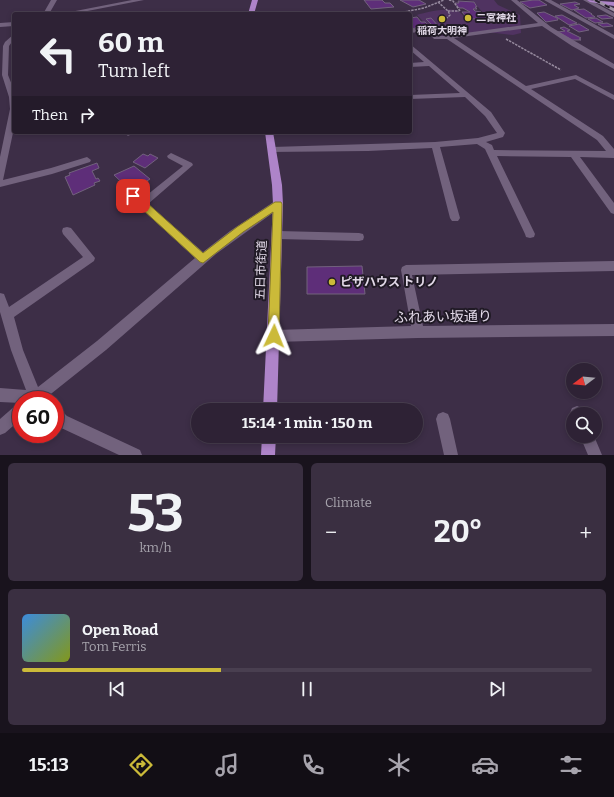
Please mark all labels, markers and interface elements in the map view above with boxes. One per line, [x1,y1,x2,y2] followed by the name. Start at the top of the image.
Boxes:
[476,12,517,24] place label: 二宮神社
[463,13,473,23] marker: 二宮神社
[437,14,447,24] marker: 稲荷大明神
[417,25,467,37] place label: 稲荷大明神
[98,26,164,59] text: 60 m
[32,28,84,80] icon: left
[98,60,170,82] text: Turn left
[76,104,98,126] icon: right
[32,106,68,124] text: Then
[116,179,150,213] pin
[122,185,144,207] icon: arrive
[253,240,269,300] street label: 五日市街道
[340,275,438,289] place label: ピザハウス トリノ
[327,277,337,287] marker: ピザハウス トリノ
[394,308,492,326] street label: ふれあい坂通り
[253,315,295,357] position arrow
[566,363,602,399] north arrow
[566,363,602,443] map controls
[12,391,64,443] speed limit sign: 60
[566,407,602,443] button: search
[242,414,372,432] text: 15:14 · 1 min · 150 m
[127,482,184,545] text: 53
[325,495,372,510] text: Climate
[434,514,483,550] text: 20°
[325,519,337,546] text: −
[579,519,592,546] text: +
[139,540,172,555] text: km/h
[82,621,158,639] text: Open Road
[82,639,146,654] text: Tom Ferris
[106,678,128,700] icon: previous
[296,678,318,700] icon: pause
[486,678,508,700] icon: next
[127,751,155,779] icon: directions
[213,751,241,779] icon: music
[299,751,327,779] icon: phone
[385,751,413,779] icon: climate
[471,751,499,779] icon: car
[557,751,585,779] icon: filters
[29,754,69,776] text: 15:13

